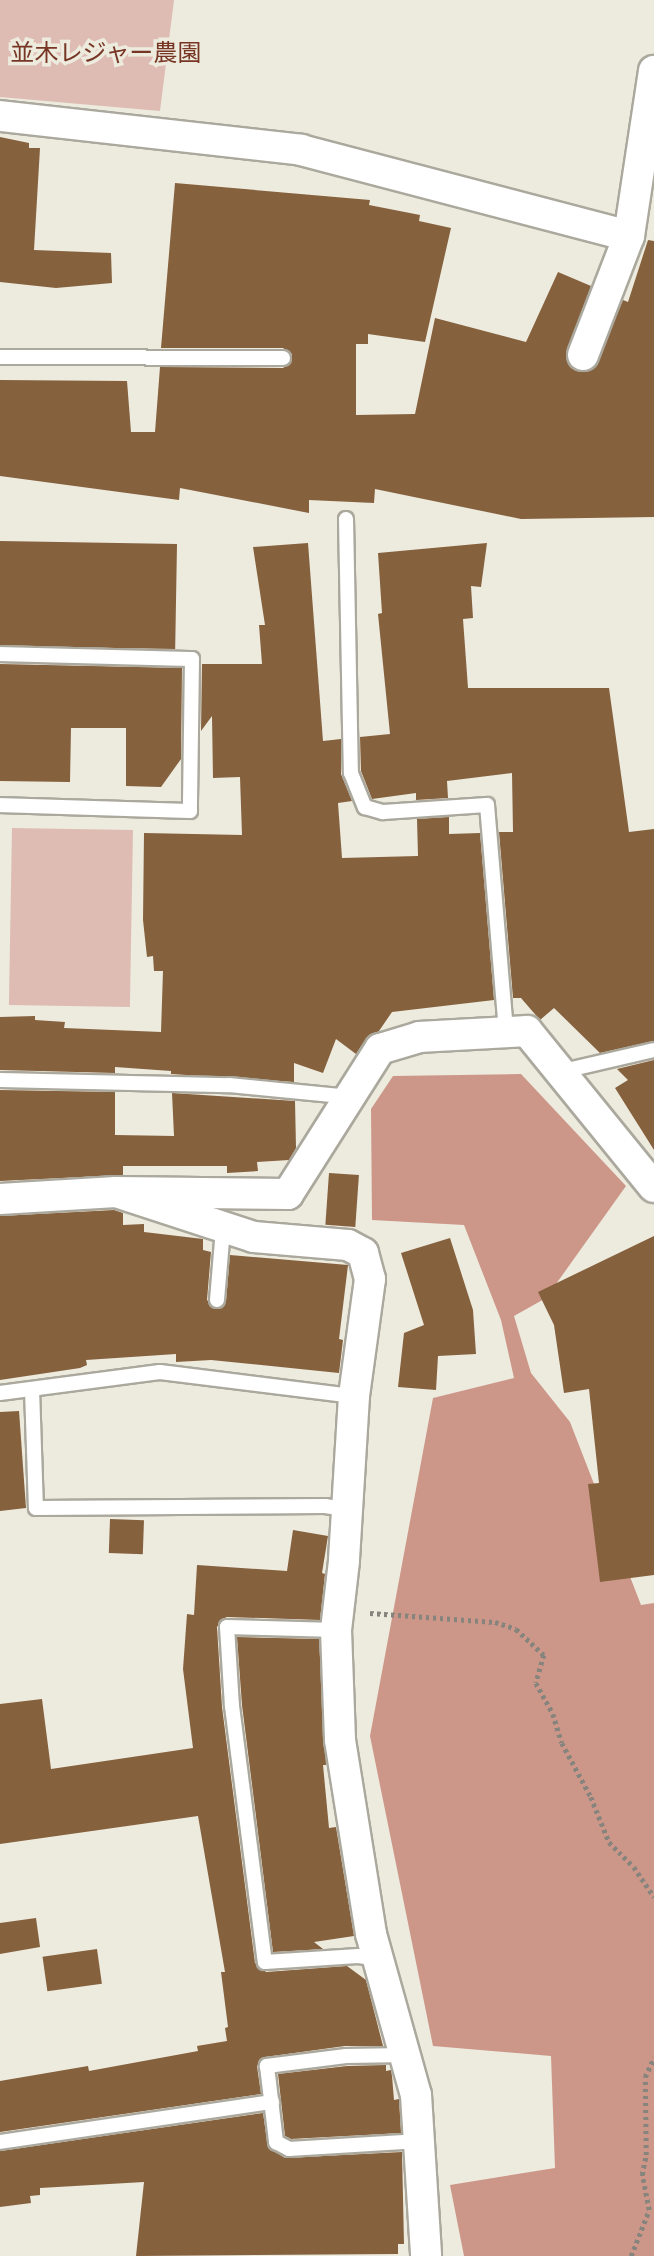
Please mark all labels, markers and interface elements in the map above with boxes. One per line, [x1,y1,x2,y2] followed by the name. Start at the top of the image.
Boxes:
[10,39,202,67] park label: 並木レジャー農園

